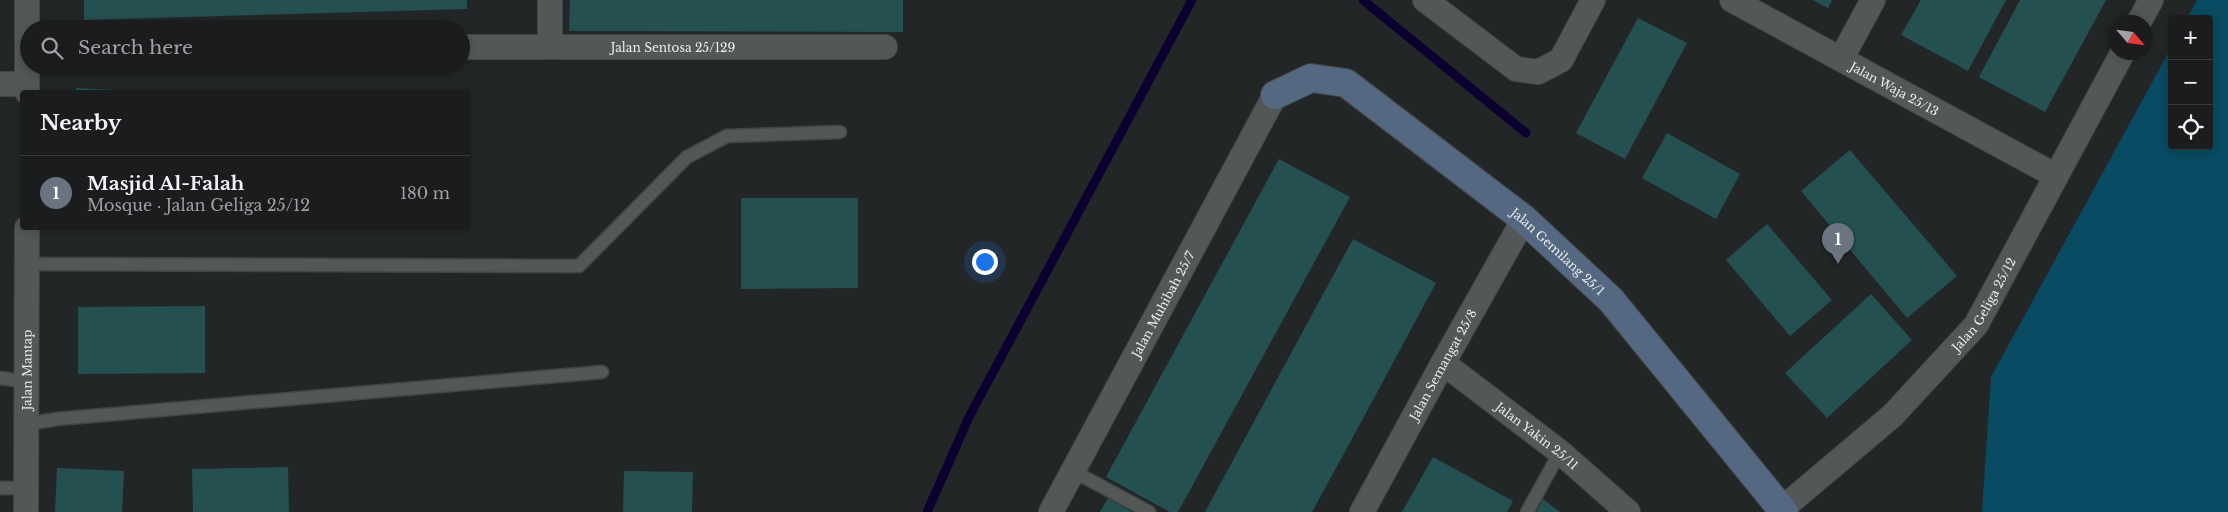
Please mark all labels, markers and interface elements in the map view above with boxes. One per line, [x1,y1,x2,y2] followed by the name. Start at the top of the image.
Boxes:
[2108,15,2153,60] north arrow
[2168,15,2213,150] map controls
[2168,15,2213,60] button: +
[20,20,470,75] search box
[38,34,66,62] icon: search
[78,36,193,59] text: Search here
[609,40,735,55] street label: Jalan Sentosa 25/129
[1846,57,1942,118] street label: Jalan Waja 25/13
[2168,60,2213,105] button: −
[2168,105,2213,150] button: locate
[40,110,121,136] text: Nearby
[87,172,244,195] text: Masjid Al-Falah
[53,183,59,203] text: 1
[400,183,450,203] text: 180 m
[87,195,310,215] text: Mosque · Jalan Geliga 25/12
[1507,203,1608,298] street label: Jalan Gemilang 25/1
[1822,223,1854,264] pin: 1
[1127,247,1198,362] street label: Jalan Muhibah 25/7
[972,249,998,275] your location
[1947,255,2018,356] street label: Jalan Geliga 25/12
[1405,306,1479,425] street label: Jalan Semangat 25/8
[19,330,34,412] street label: Jalan Mantap
[1491,397,1582,472] street label: Jalan Yakin 25/11

